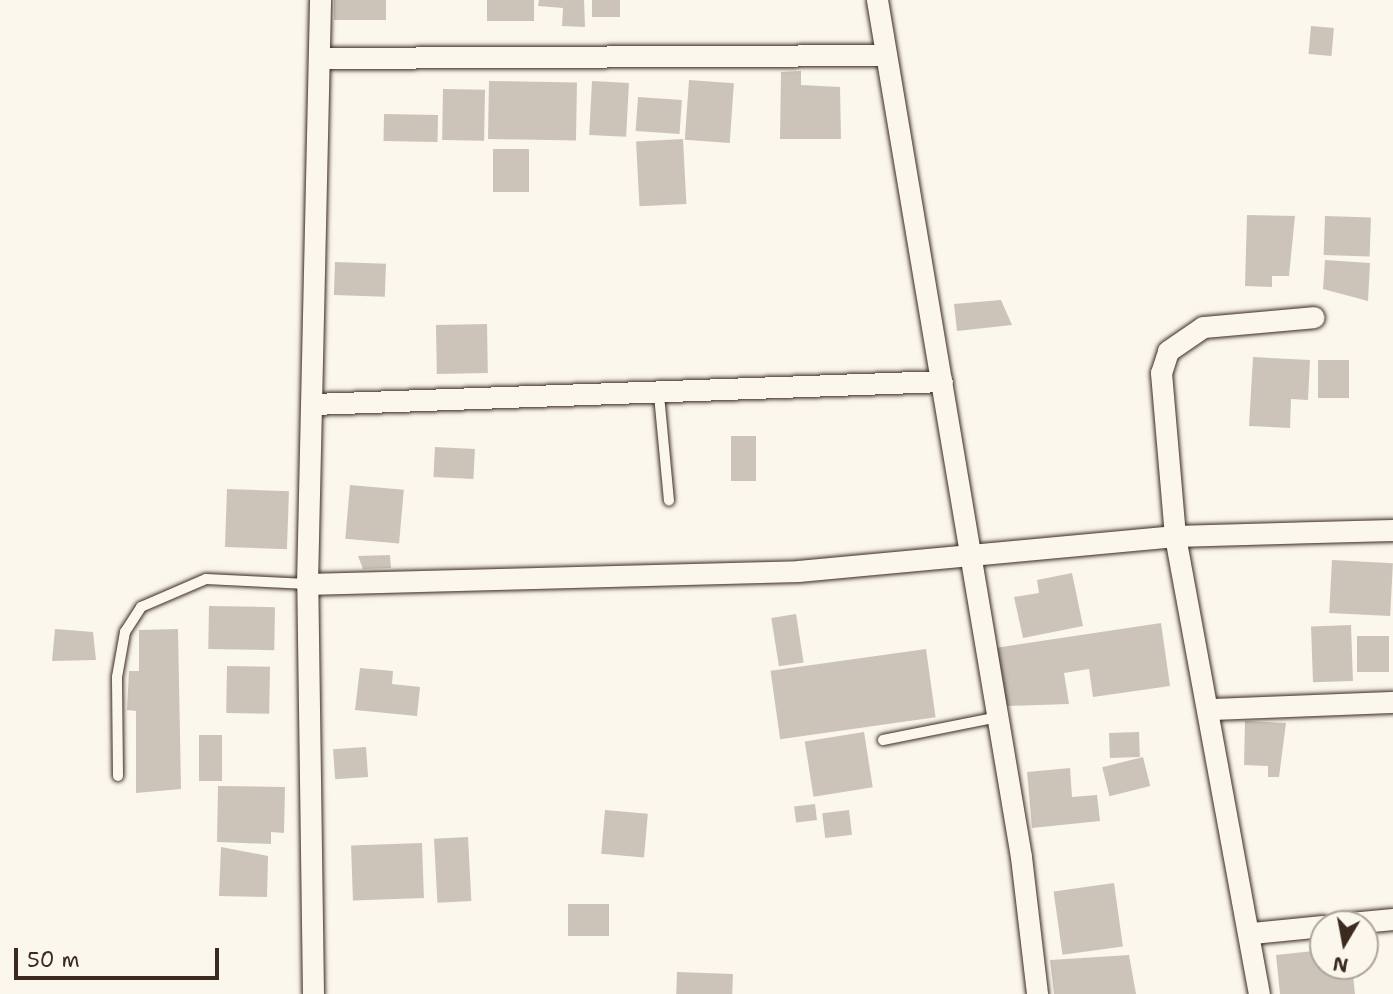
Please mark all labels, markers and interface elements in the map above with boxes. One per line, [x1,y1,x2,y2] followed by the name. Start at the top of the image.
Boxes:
[1309,910,1379,980] north arrow
[18,934,222,978] scale bar
[27,946,80,974] text: 50 m
[1331,951,1350,978] text: N

